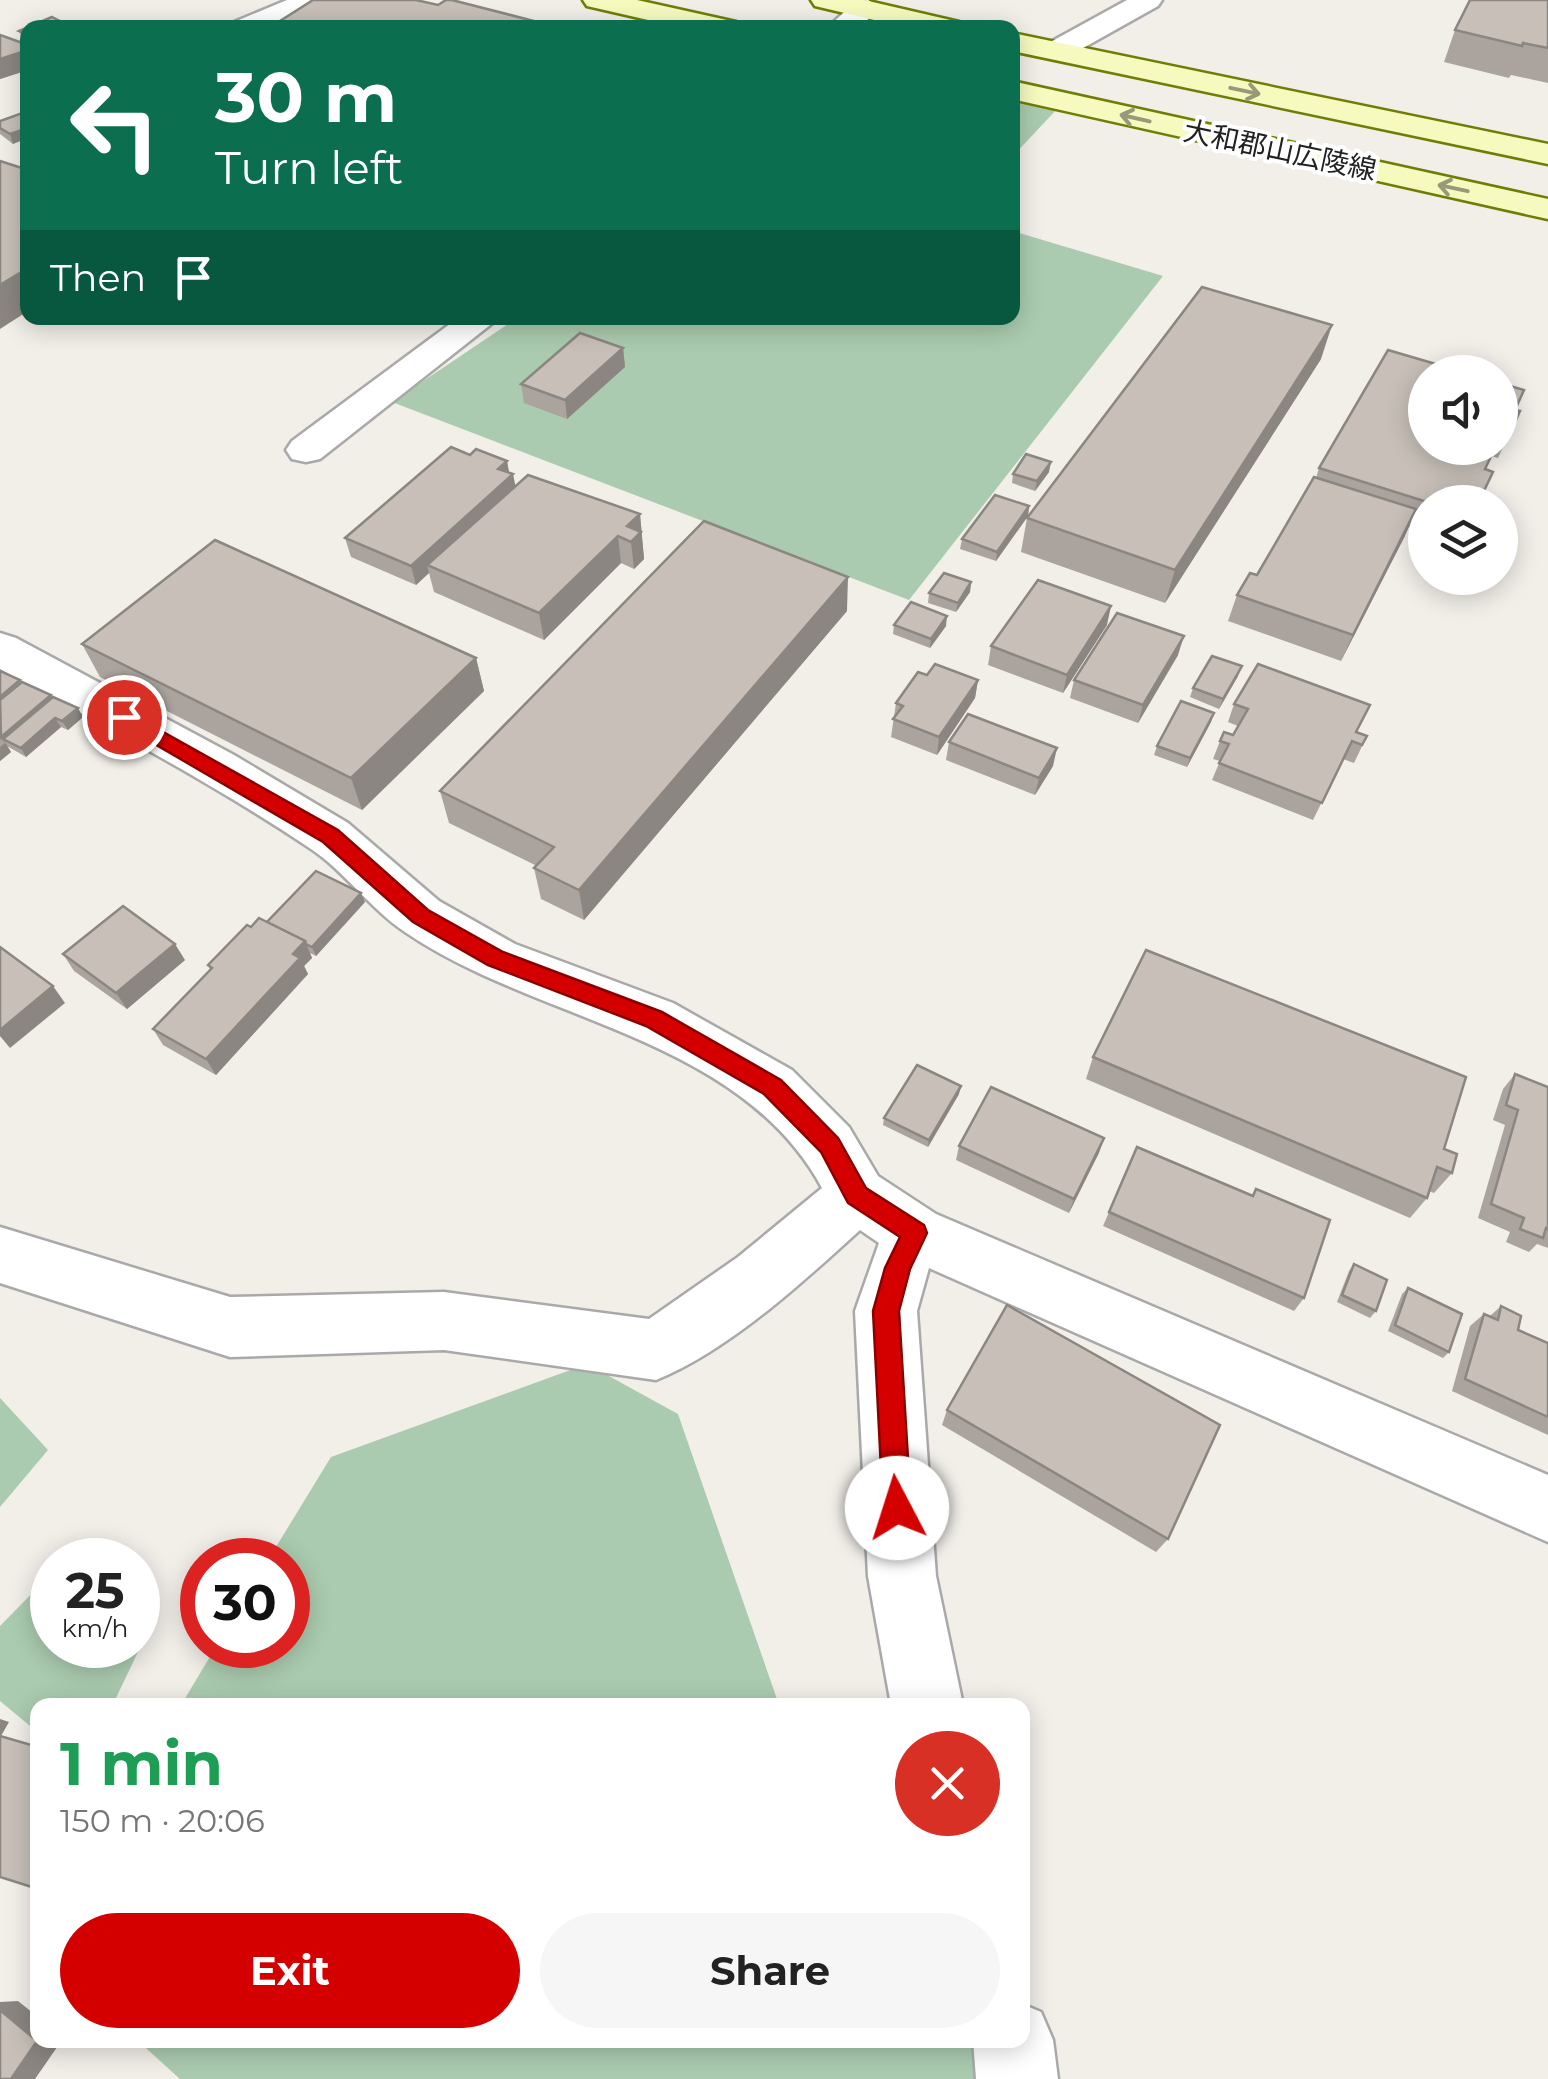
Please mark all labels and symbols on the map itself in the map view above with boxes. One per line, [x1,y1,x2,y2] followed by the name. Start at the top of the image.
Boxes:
[1228,83,1260,101] one-way arrow
[1120,108,1152,126] one-way arrow
[1181,113,1379,187] street label: 大和郡山広陵線
[1438,178,1470,196] one-way arrow
[82,675,167,760] pin
[845,1456,949,1560] position arrow
[180,1538,310,1668] speed limit sign: 30

